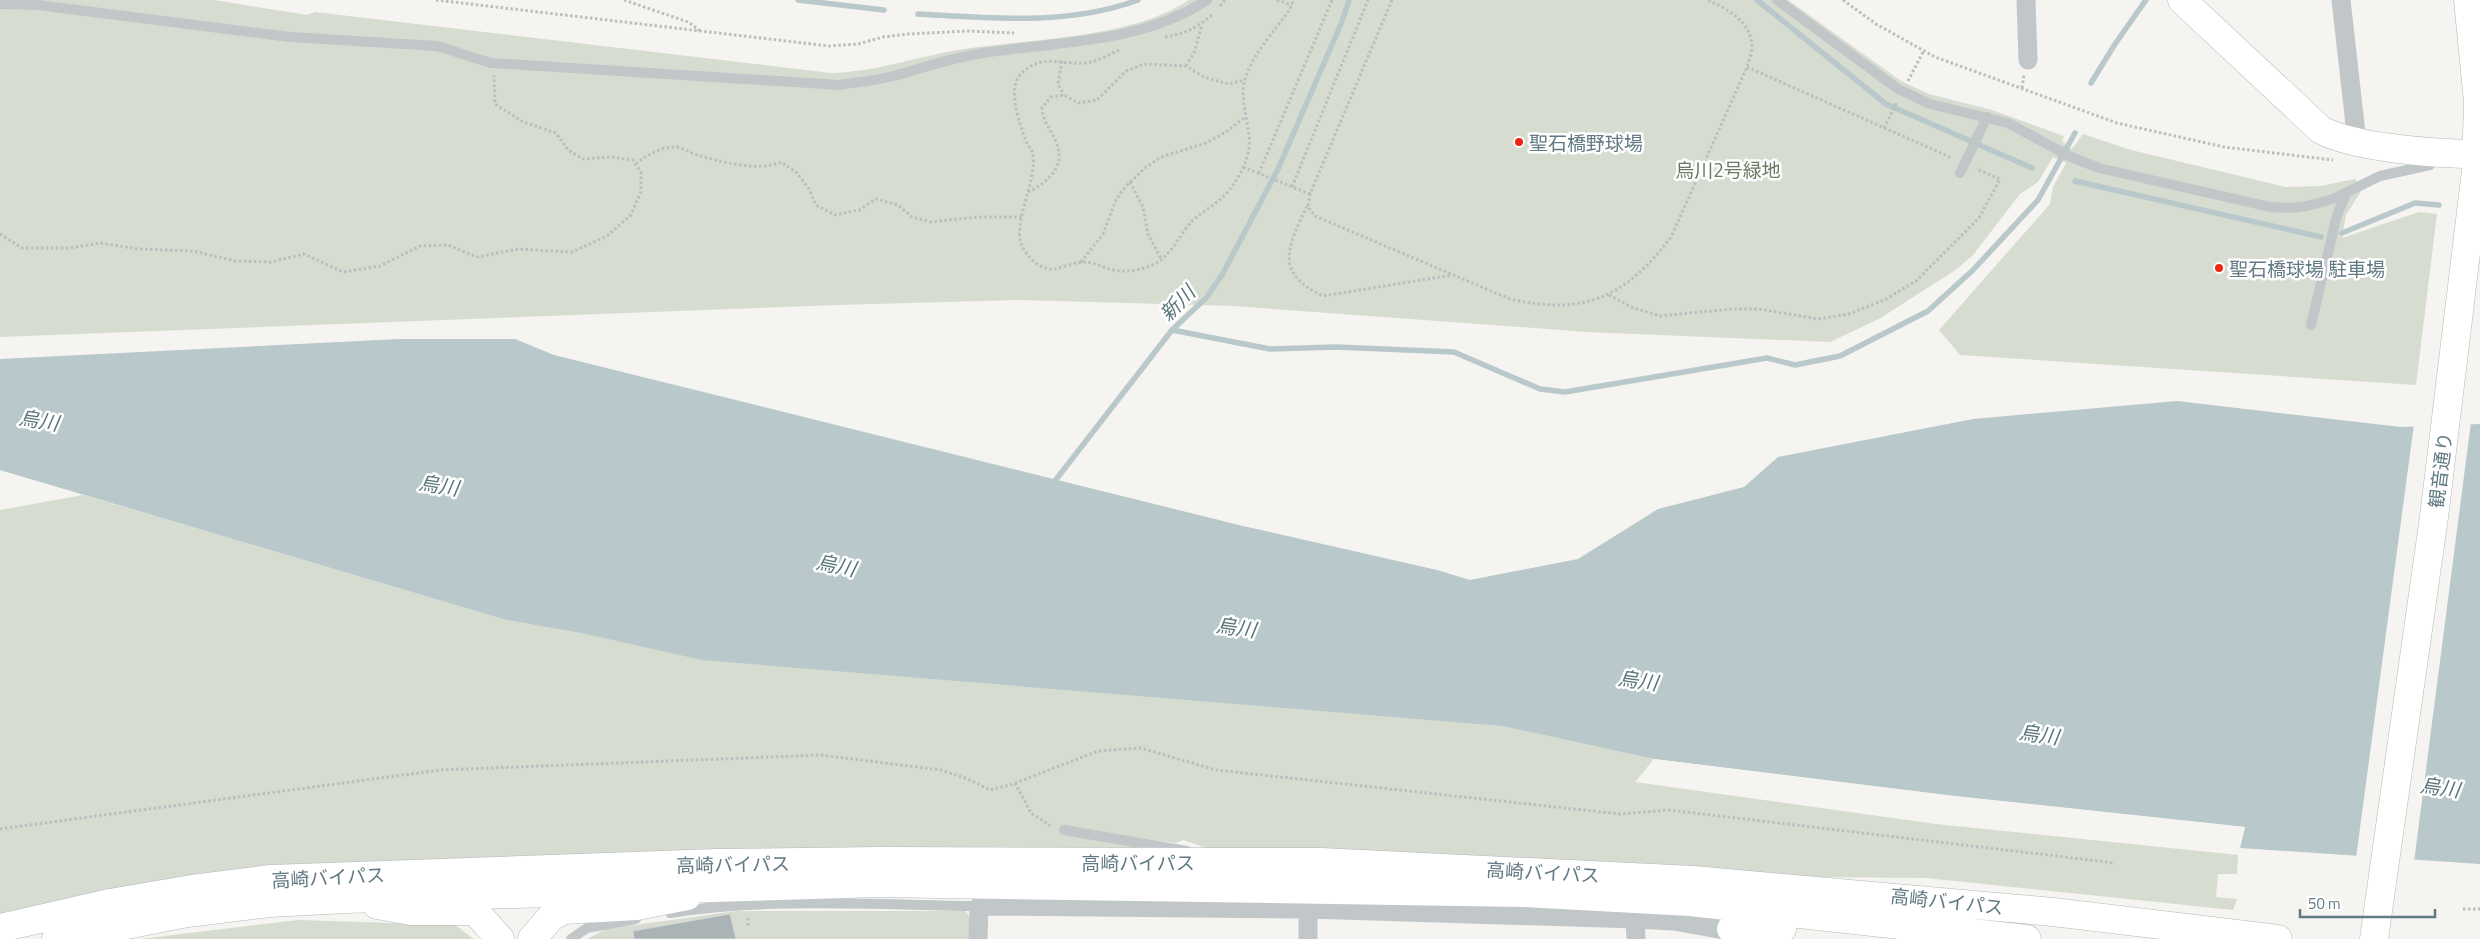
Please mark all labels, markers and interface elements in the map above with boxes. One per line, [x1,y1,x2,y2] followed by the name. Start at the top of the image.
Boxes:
[1529,128,1643,157] place label: 聖石橋野球場
[1513,136,1525,148] marker: 聖石橋野球場
[1675,155,1781,184] park label: 烏川2号緑地
[2229,254,2385,283] place label: 聖石橋球場 駐車場
[2213,262,2225,274] marker: 聖石橋球場 駐車場
[1152,276,1203,328] water label: 新川
[17,402,63,439] water label: 烏川
[2421,431,2459,509] street label: 観音通り
[417,467,463,504] water label: 烏川
[813,546,861,585] water label: 烏川
[1214,609,1260,645] water label: 烏川
[1616,662,1662,698] water label: 烏川
[2017,716,2063,752] water label: 烏川
[2418,769,2464,805] water label: 烏川
[1081,848,1195,877] street label: 高崎バイパス
[676,849,790,879] street label: 高崎バイパス
[1486,855,1600,889] street label: 高崎バイパス
[271,860,385,894] street label: 高崎バイパス
[1889,881,2005,921] street label: 高崎バイパス
[2300,886,2435,918] scale bar
[2308,892,2341,915] text: 50 m

